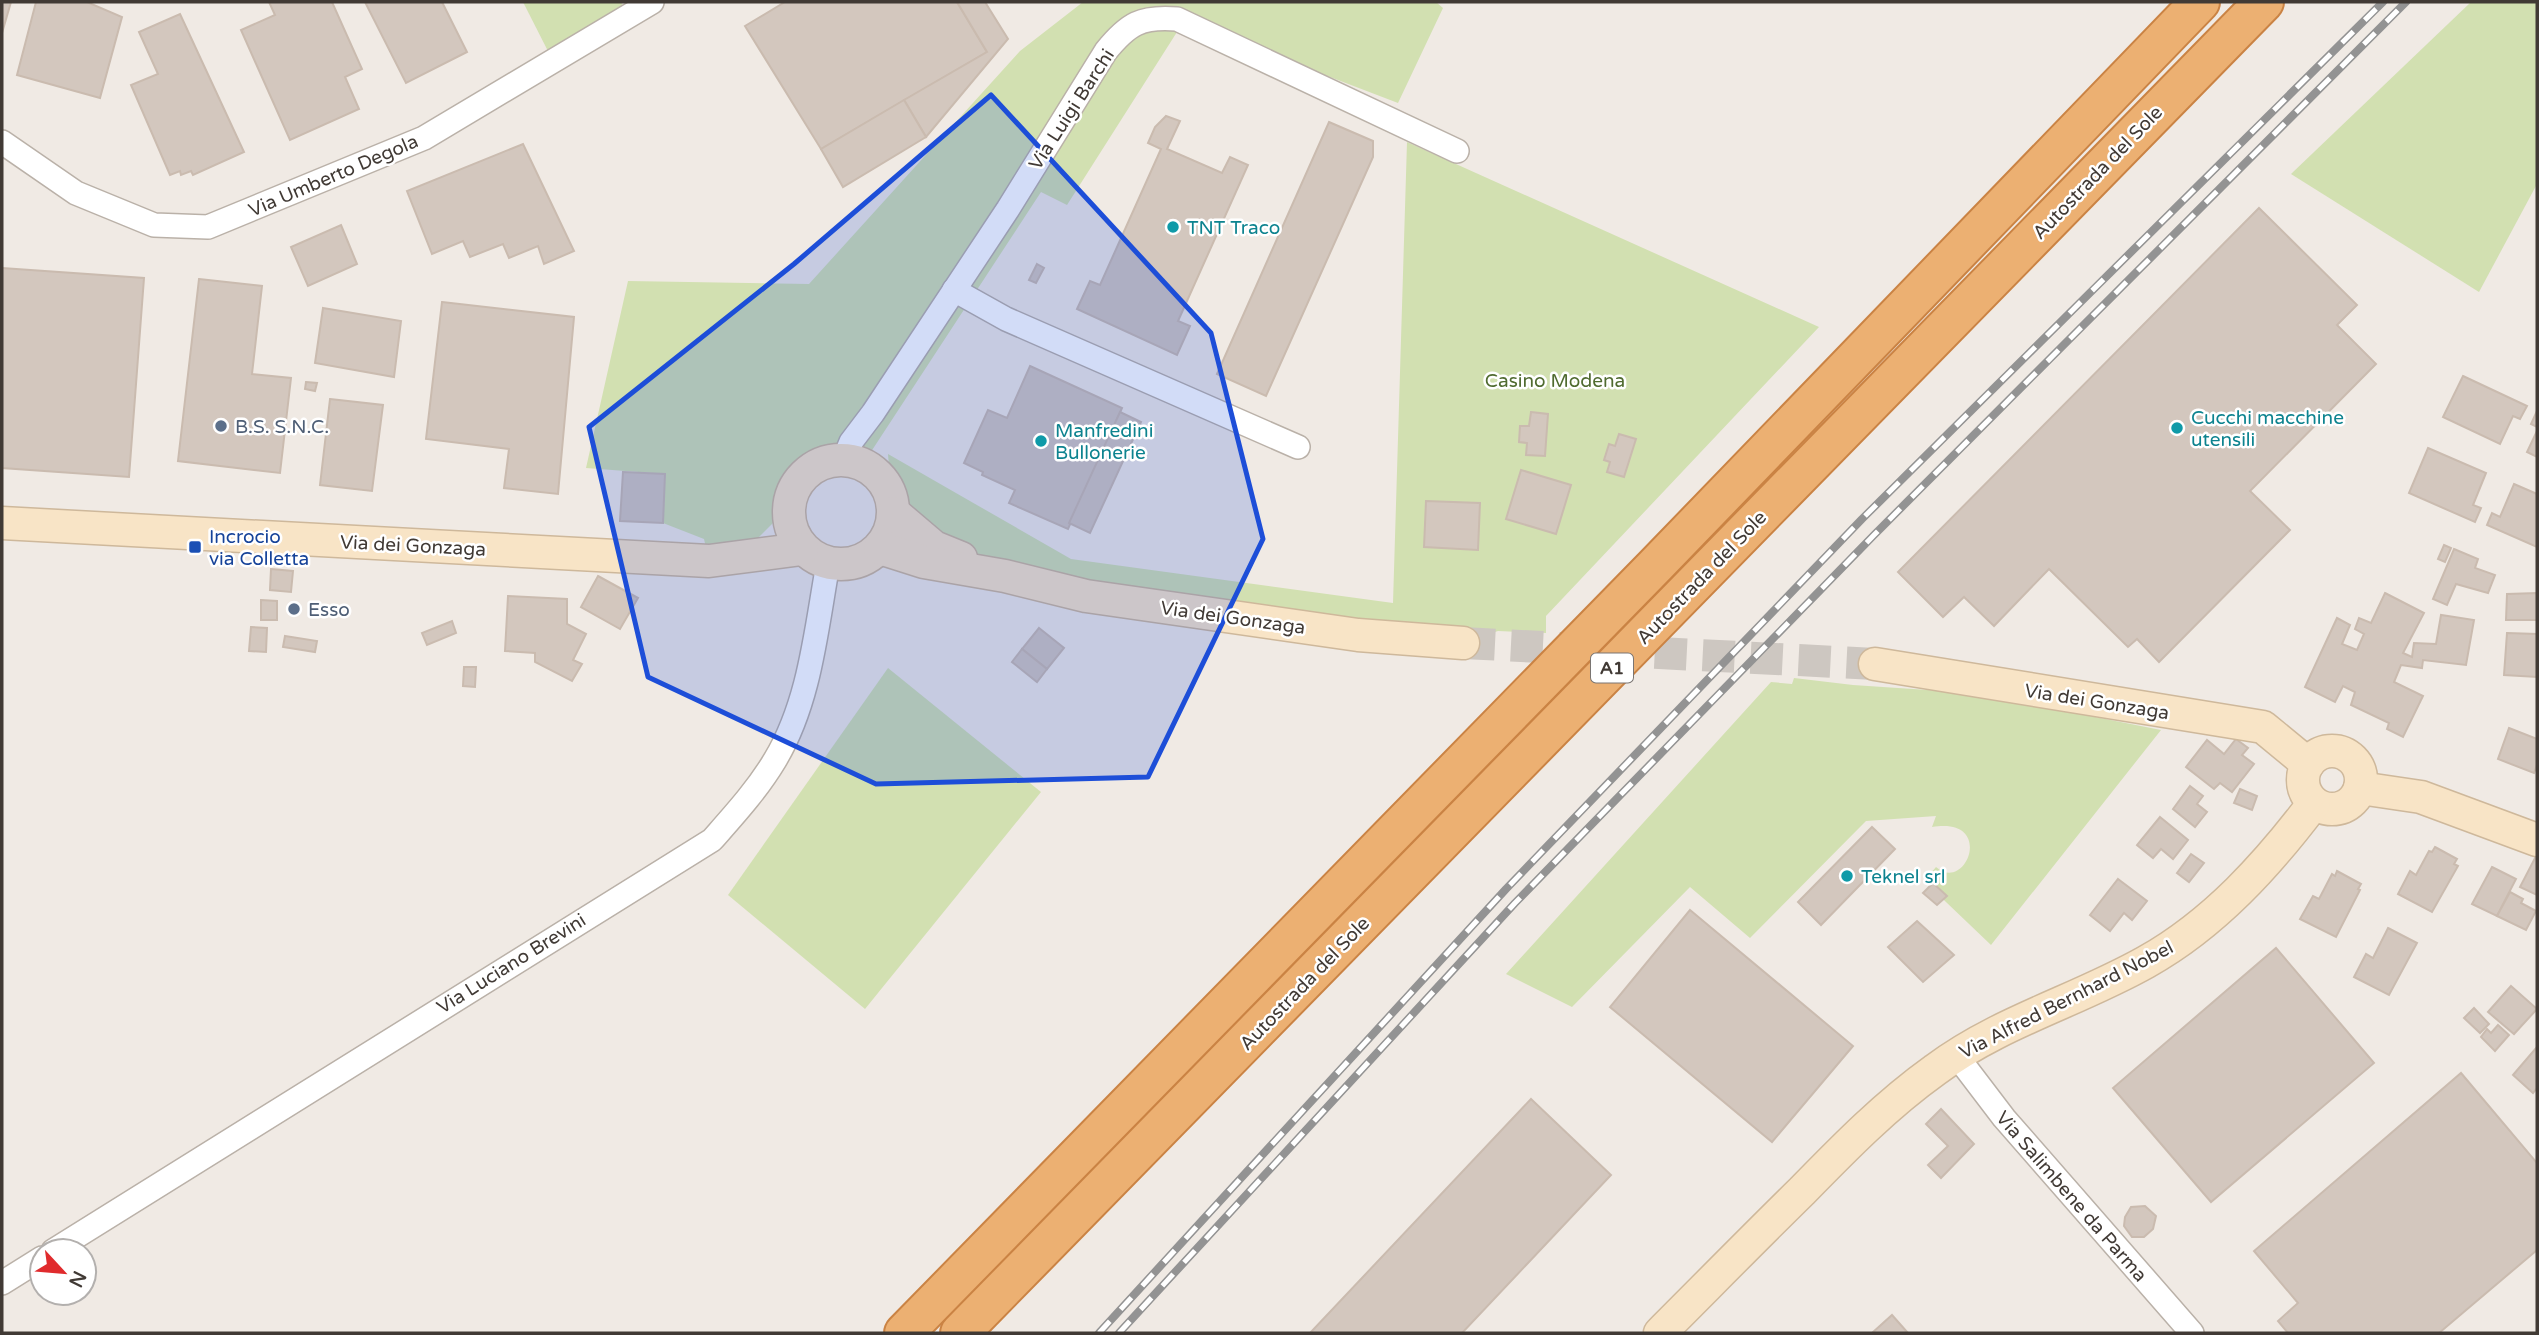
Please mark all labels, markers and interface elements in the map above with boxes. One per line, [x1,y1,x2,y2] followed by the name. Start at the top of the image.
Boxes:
[1025,45,1119,174] street label: Via Luigi Barchi
[2028,101,2167,244] street label: Autostrada del Sole
[245,130,422,222] street label: Via Umberto Degola
[1187,217,1280,239] place label: TNT Traco
[1165,219,1181,235] marker: TNT Traco
[1485,370,1625,392] park label: Casino Modena
[2191,407,2344,451] place label: Cucchi macchine utensili
[235,416,329,438] place label: B.S. S.N.C.
[213,418,229,434] marker: B.S. S.N.C.
[1055,420,1153,464] place label: Manfredini Bullonerie
[2169,420,2185,436] marker: Cucchi macchine utensili
[1033,433,1049,449] marker: Manfredini Bullonerie
[1632,506,1771,649] street label: Autostrada del Sole
[209,526,309,570] place label: Incrocio via Colletta
[339,531,486,561] street label: Via dei Gonzaga
[187,539,203,555] marker: Incrocio via Colletta
[1159,597,1307,639] street label: Via dei Gonzaga
[308,599,350,621] place label: Esso
[286,601,302,617] marker: Esso
[1591,654,1633,682] road number: A1
[2023,680,2171,724] street label: Via dei Gonzaga
[1861,866,1946,888] place label: Teknel srl
[1839,868,1855,884] marker: Teknel srl
[433,909,590,1019] street label: Via Luciano Brevini
[1235,912,1374,1055] street label: Autostrada del Sole
[1956,936,2177,1063] street label: Via Alfred Bernhard Nobel
[1991,1107,2151,1286] street label: Via Salimbene da Parma
[28,1237,98,1307] north arrow
[64,1267,91,1291] text: N

